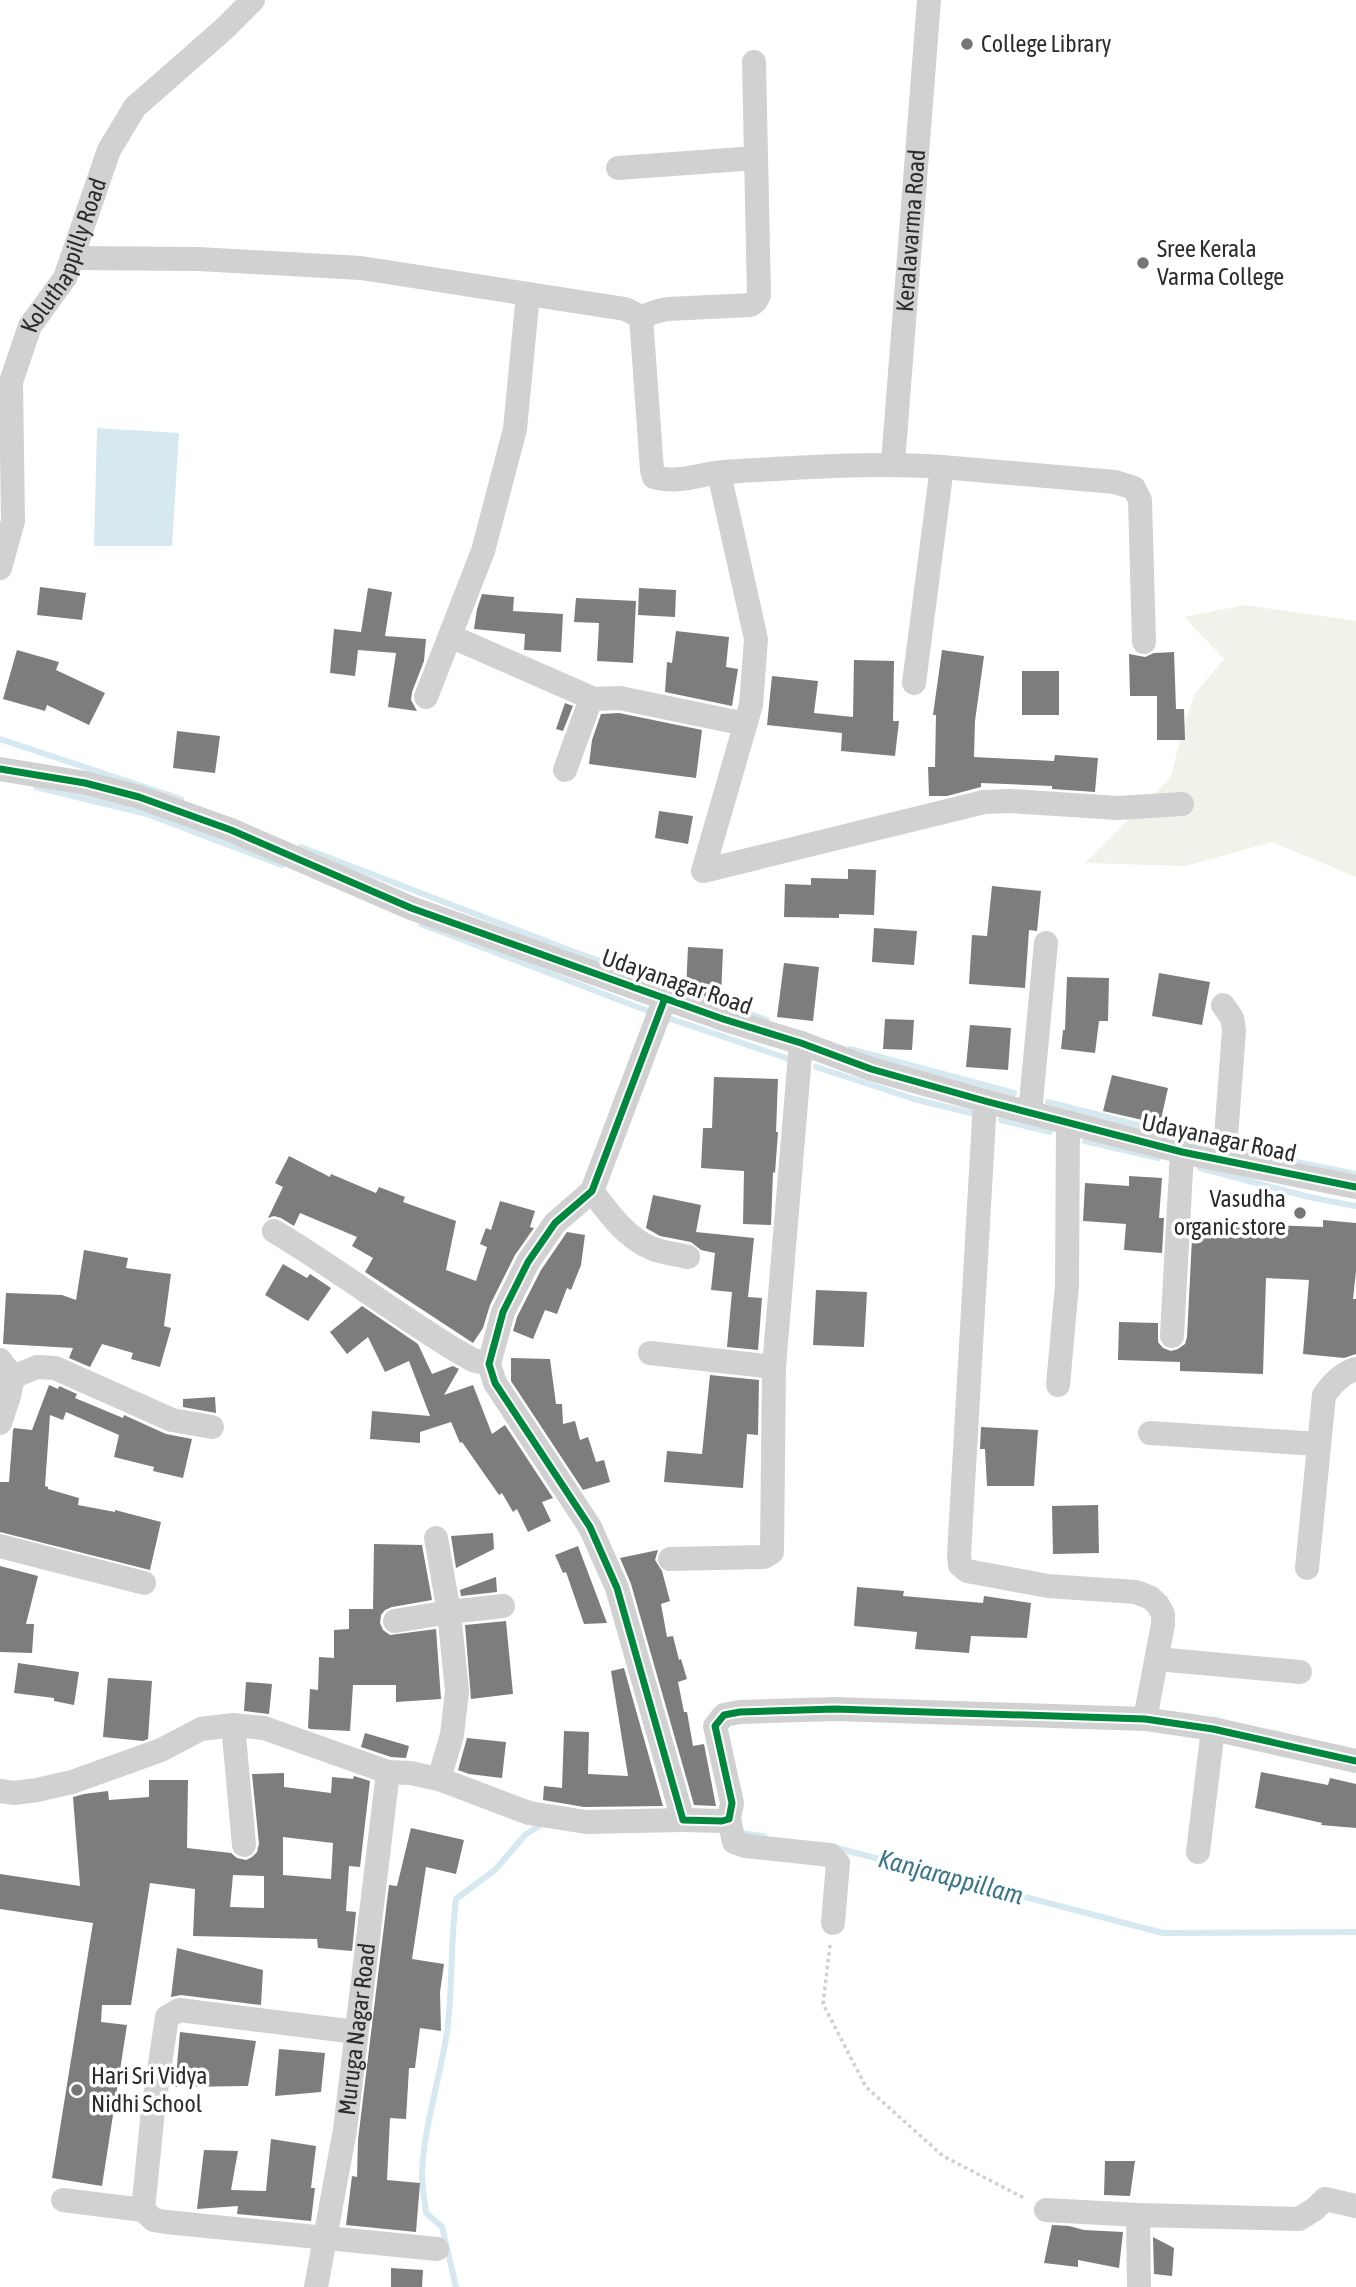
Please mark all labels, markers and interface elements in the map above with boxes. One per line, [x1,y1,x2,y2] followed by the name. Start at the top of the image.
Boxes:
[981,30,1112,57] place label: College Library
[959,36,975,52] marker: College Library
[891,148,930,313] street label: Keralavarma Road
[15,174,111,336] street label: Koluthappilly Road
[1157,235,1284,290] place label: Sree Kerala Varma College
[1135,255,1151,271] marker: Sree Kerala Varma College
[598,943,756,1020] street label: Udayanagar Road
[1139,1108,1299,1167] street label: Udayanagar Road
[1174,1185,1286,1240] place label: Vasudha organic store
[1292,1205,1308,1221] marker: Vasudha organic store
[875,1843,1027,1911] water label: Kanjarappillam
[333,1942,380,2117] street label: Muruga Nagar Road
[91,2062,207,2117] place label: Hari Sri Vidya Nidhi School
[69,2082,85,2098] marker: Hari Sri Vidya Nidhi School

